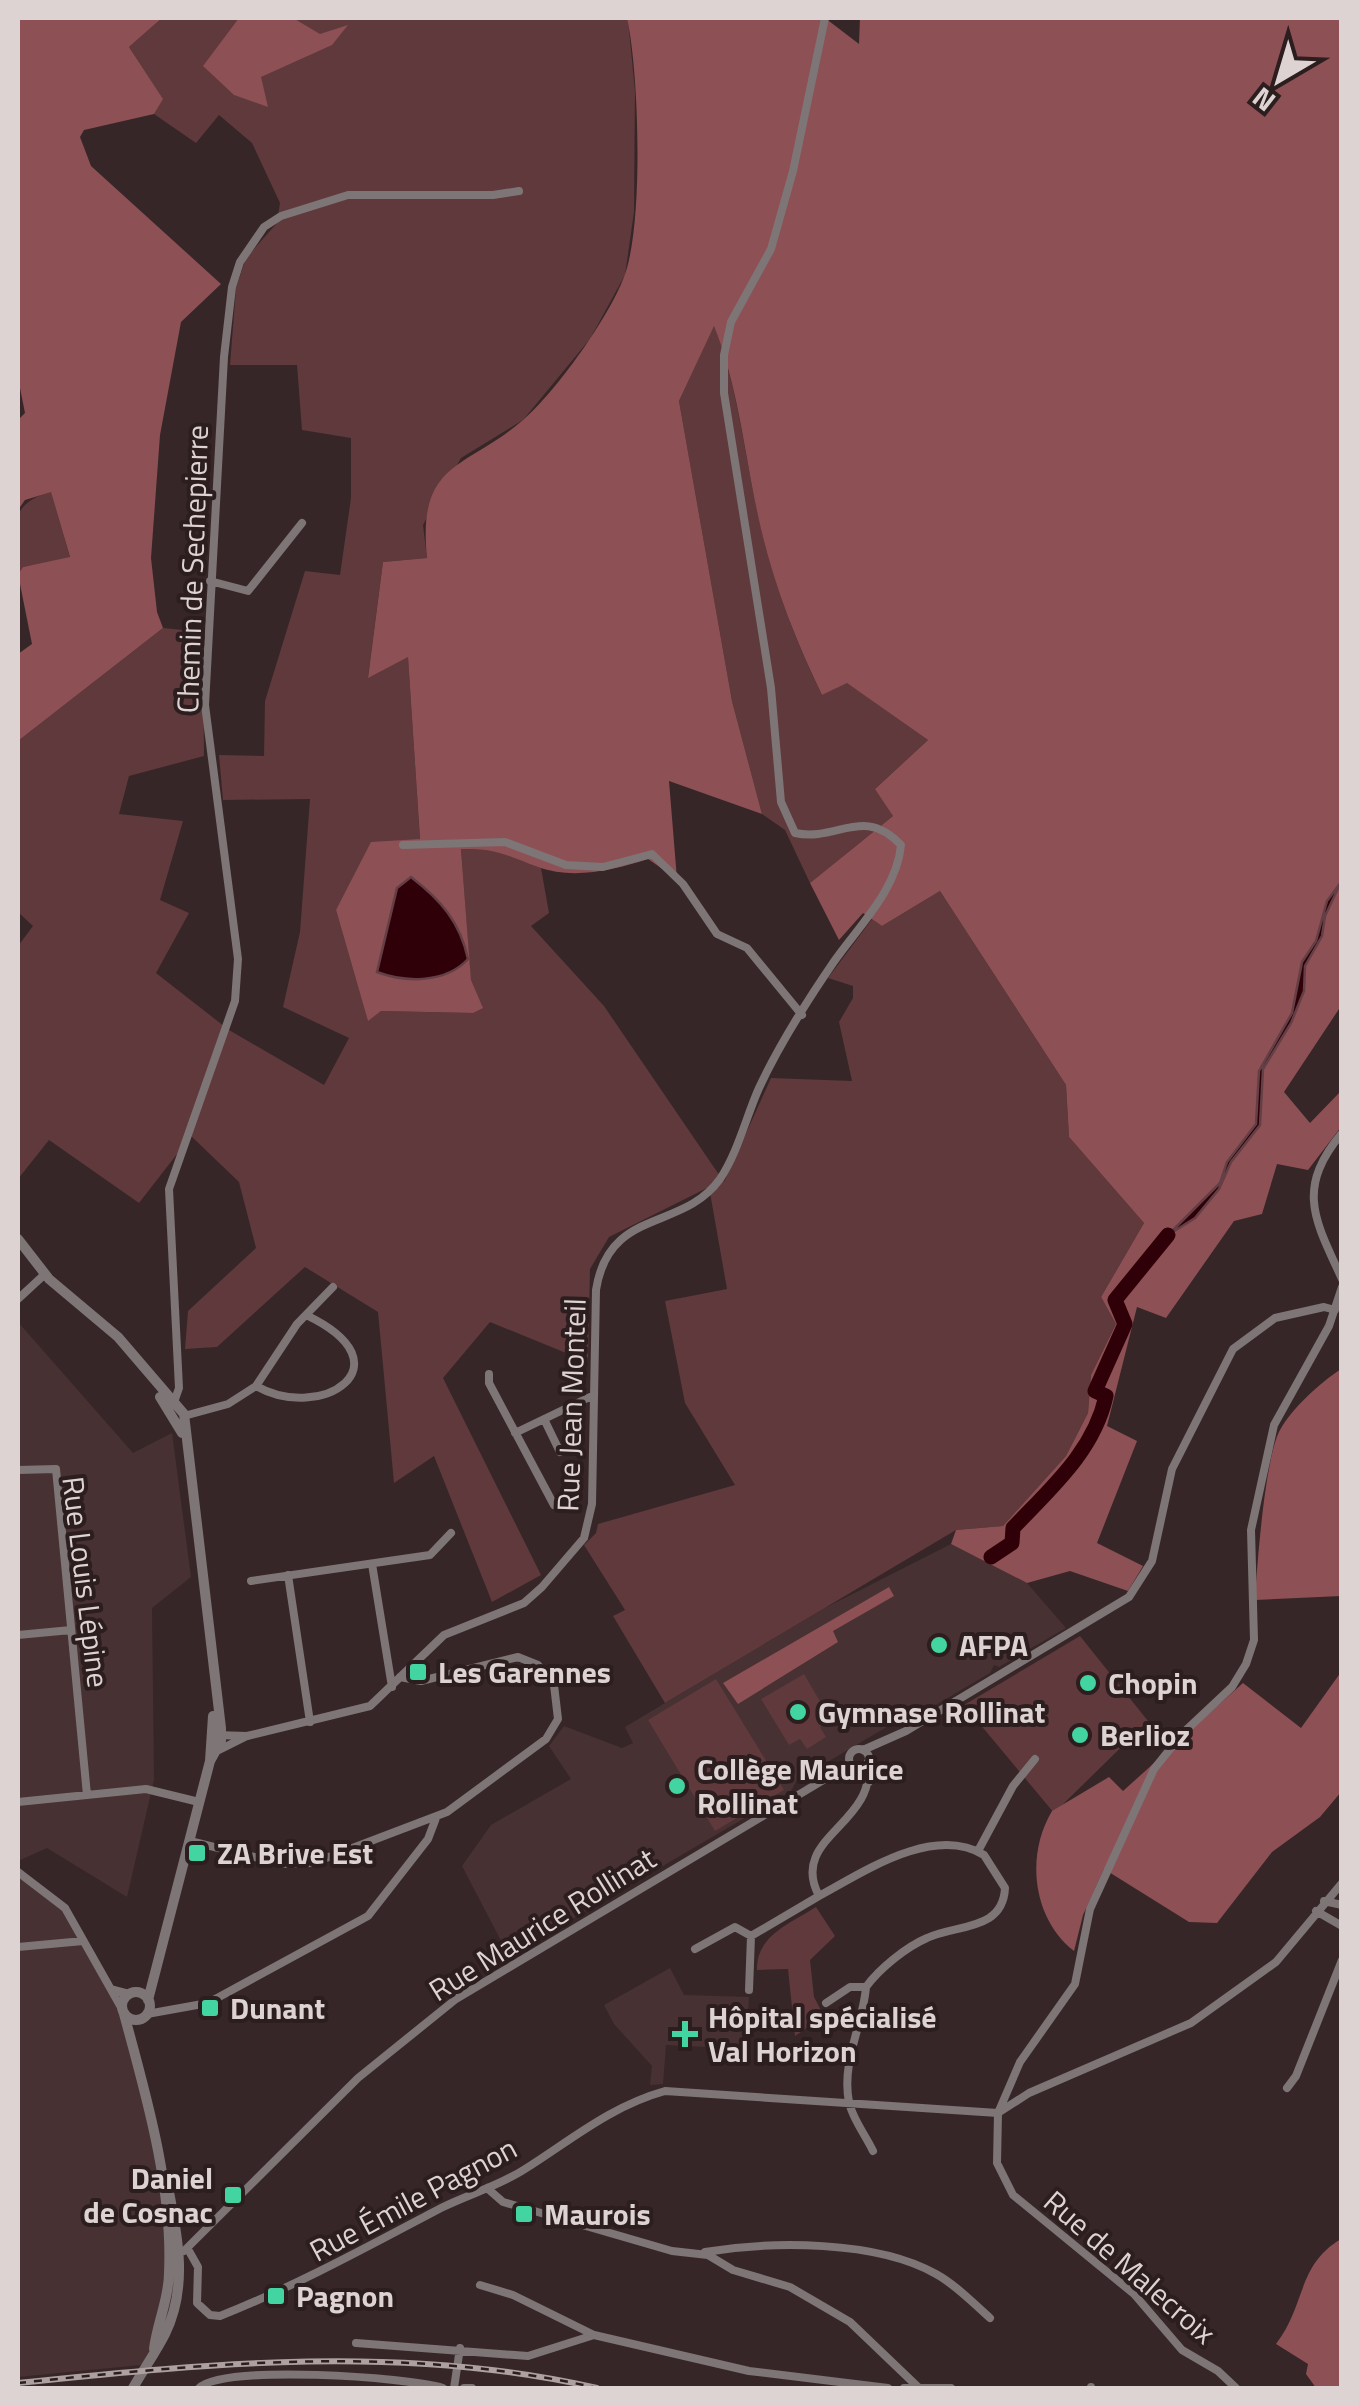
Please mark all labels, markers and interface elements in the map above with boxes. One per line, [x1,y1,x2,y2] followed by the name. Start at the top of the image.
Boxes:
[1229,30,1329,130] north arrow
[1242,77,1284,123] text: N
[164,424,220,714] street label: Chemin de Sechepierre
[544,1297,598,1513] street label: Rue Jean Monteil
[50,1474,122,1690] street label: Rue Louis Lépine
[959,1622,1028,1668] place label: AFPA
[928,1634,950,1656] marker: AFPA
[438,1649,611,1695] place label: Les Garennes
[1108,1660,1198,1706] place label: Chopin
[407,1661,429,1683] marker: Les Garennes
[1077,1672,1099,1694] marker: Chopin
[818,1689,1046,1735] place label: Gymnase Rollinat
[787,1701,809,1723] marker: Gymnase Rollinat
[1100,1712,1190,1758] place label: Berlioz
[1069,1724,1091,1746] marker: Berlioz
[697,1746,904,1826] place label: Collège Maurice Rollinat
[666,1775,688,1797] marker: Collège Maurice Rollinat
[217,1830,373,1876] place label: ZA Brive Est
[420,1835,665,2012] street label: Rue Maurice Rollinat
[186,1842,208,1864] marker: ZA Brive Est
[230,1985,325,2031] place label: Dunant
[708,1994,937,2074] place label: Hôpital spécialisé Val Horizon
[199,1997,221,2019] marker: Dunant
[672,2021,698,2047] marker: Hôpital spécialisé Val Horizon
[301,2125,525,2273] street label: Rue Émile Pagnon
[83,2155,213,2235] place label: Daniel de Cosnac
[1034,2179,1226,2355] street label: Rue de Malecroix
[222,2184,244,2206] marker: Daniel de Cosnac
[544,2191,651,2237] place label: Maurois
[513,2203,535,2225] marker: Maurois
[296,2273,394,2319] place label: Pagnon
[265,2285,287,2307] marker: Pagnon

